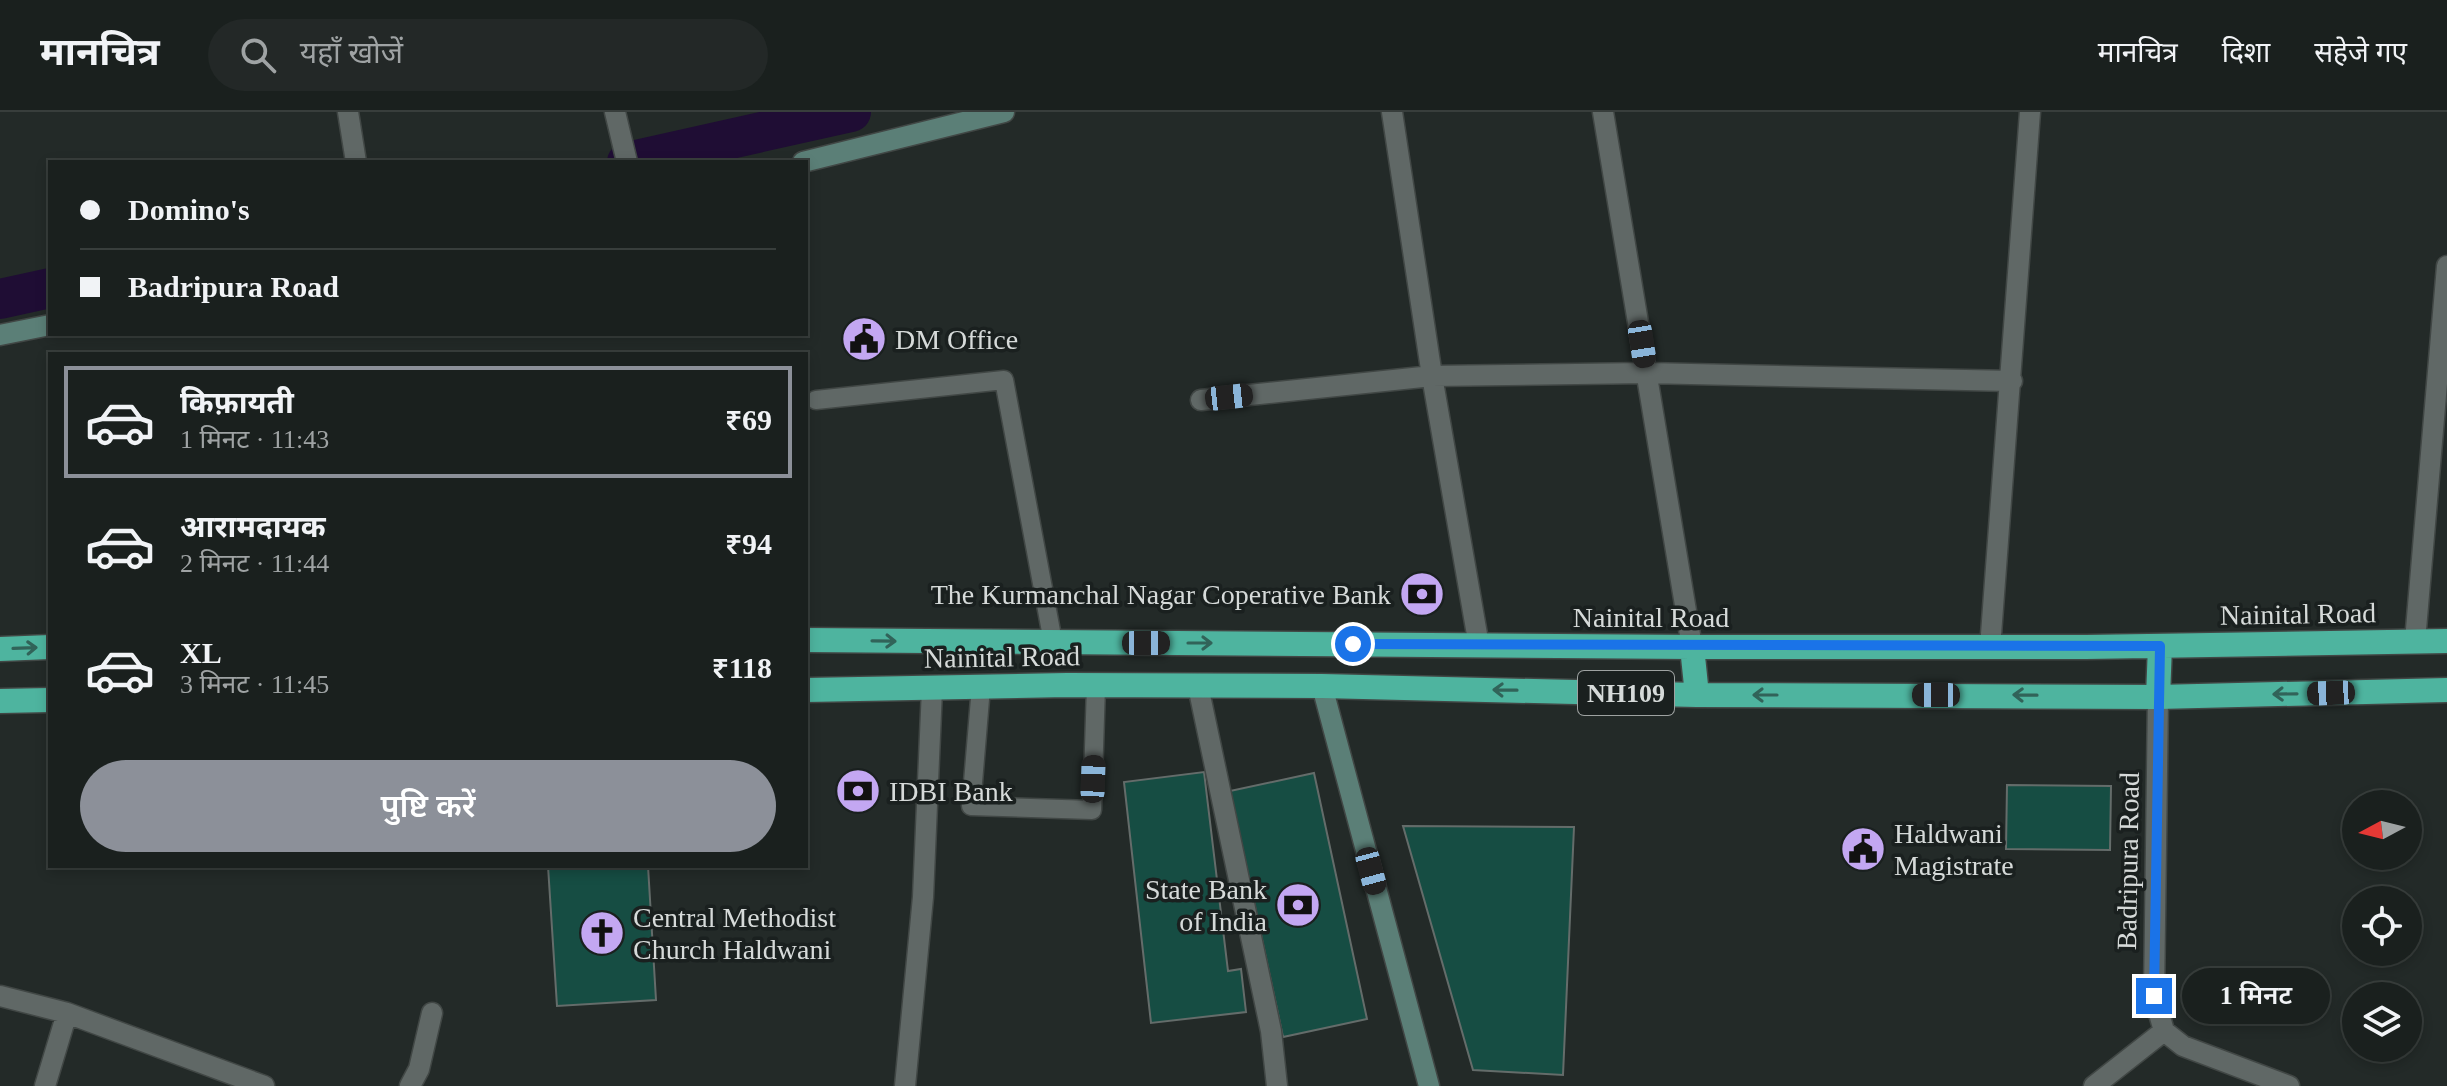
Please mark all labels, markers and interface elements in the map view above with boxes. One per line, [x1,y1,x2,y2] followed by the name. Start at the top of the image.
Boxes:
[208,19,768,91] search box
[40,31,160,73] text: मानचित्र
[236,33,280,77] icon: search
[300,36,403,69] text: यहाँ खोजें
[2098,37,2178,68] text: मानचित्र
[2222,37,2270,68] text: दिशा
[2314,37,2407,68] text: सहेजे गए
[128,193,250,226] text: Domino's
[128,270,339,303] text: Badripura Road
[840,315,888,363] public building icon: DM Office
[1626,318,1658,370] car
[895,324,1018,355] place label: DM Office
[1204,383,1254,411] car
[84,386,156,458] icon: car
[180,386,294,419] text: किफ़ायती
[725,403,772,436] text: ₹69
[180,425,329,454] text: 1 मिनट · 11:43
[84,510,156,582] icon: car
[180,510,326,543] text: आरामदायक
[725,527,772,560] text: ₹94
[180,549,329,578] text: 2 मिनट · 11:44
[1398,570,1446,618] bank icon: The Kurmanchal Nagar Coperative Bank
[931,579,1391,610] place label: The Kurmanchal Nagar Coperative Bank
[2220,597,2376,631] street label: Nainital Road
[1573,602,1729,633] street label: Nainital Road
[1335,626,1371,662] route start
[1122,631,1170,655] car
[870,633,897,648] one-way arrow
[84,634,156,706] icon: car
[1186,635,1213,651] one-way arrow
[180,636,222,669] text: XL
[11,640,38,655] one-way arrow
[924,640,1080,674] street label: Nainital Road
[712,651,772,684] text: ₹118
[180,670,329,699] text: 3 मिनट · 11:45
[1578,671,1674,715] road number: NH109
[2307,680,2355,706] car
[1492,683,1519,698] one-way arrow
[1912,683,1960,707] car
[2272,686,2299,702] one-way arrow
[1752,687,1779,703] one-way arrow
[2012,687,2039,703] one-way arrow
[1080,755,1106,803] car
[80,760,776,852] button: पुष्टि करें
[834,767,882,815] bank icon: IDBI Bank
[2111,772,2145,950] street label: Badripura Road
[889,776,1013,807] place label: IDBI Bank
[2342,790,2422,870] north arrow
[2342,790,2422,1062] map controls
[1894,818,2014,881] place label: Haldwani Magistrate
[1839,825,1887,873] public building icon: Haldwani Magistrate
[1353,845,1389,897] car
[1145,874,1268,937] place label: State Bank of India
[1274,881,1322,929] bank icon: State Bank of India
[2342,886,2422,966] button: locate
[633,902,836,965] place label: Central Methodist Church Haldwani
[578,909,626,957] church icon: Central Methodist Church Haldwani
[2182,968,2330,1024] callout: 1 मिनट
[2136,978,2172,1014] route end
[2220,981,2292,1010] text: 1 मिनट
[2342,982,2422,1062] button: layers

